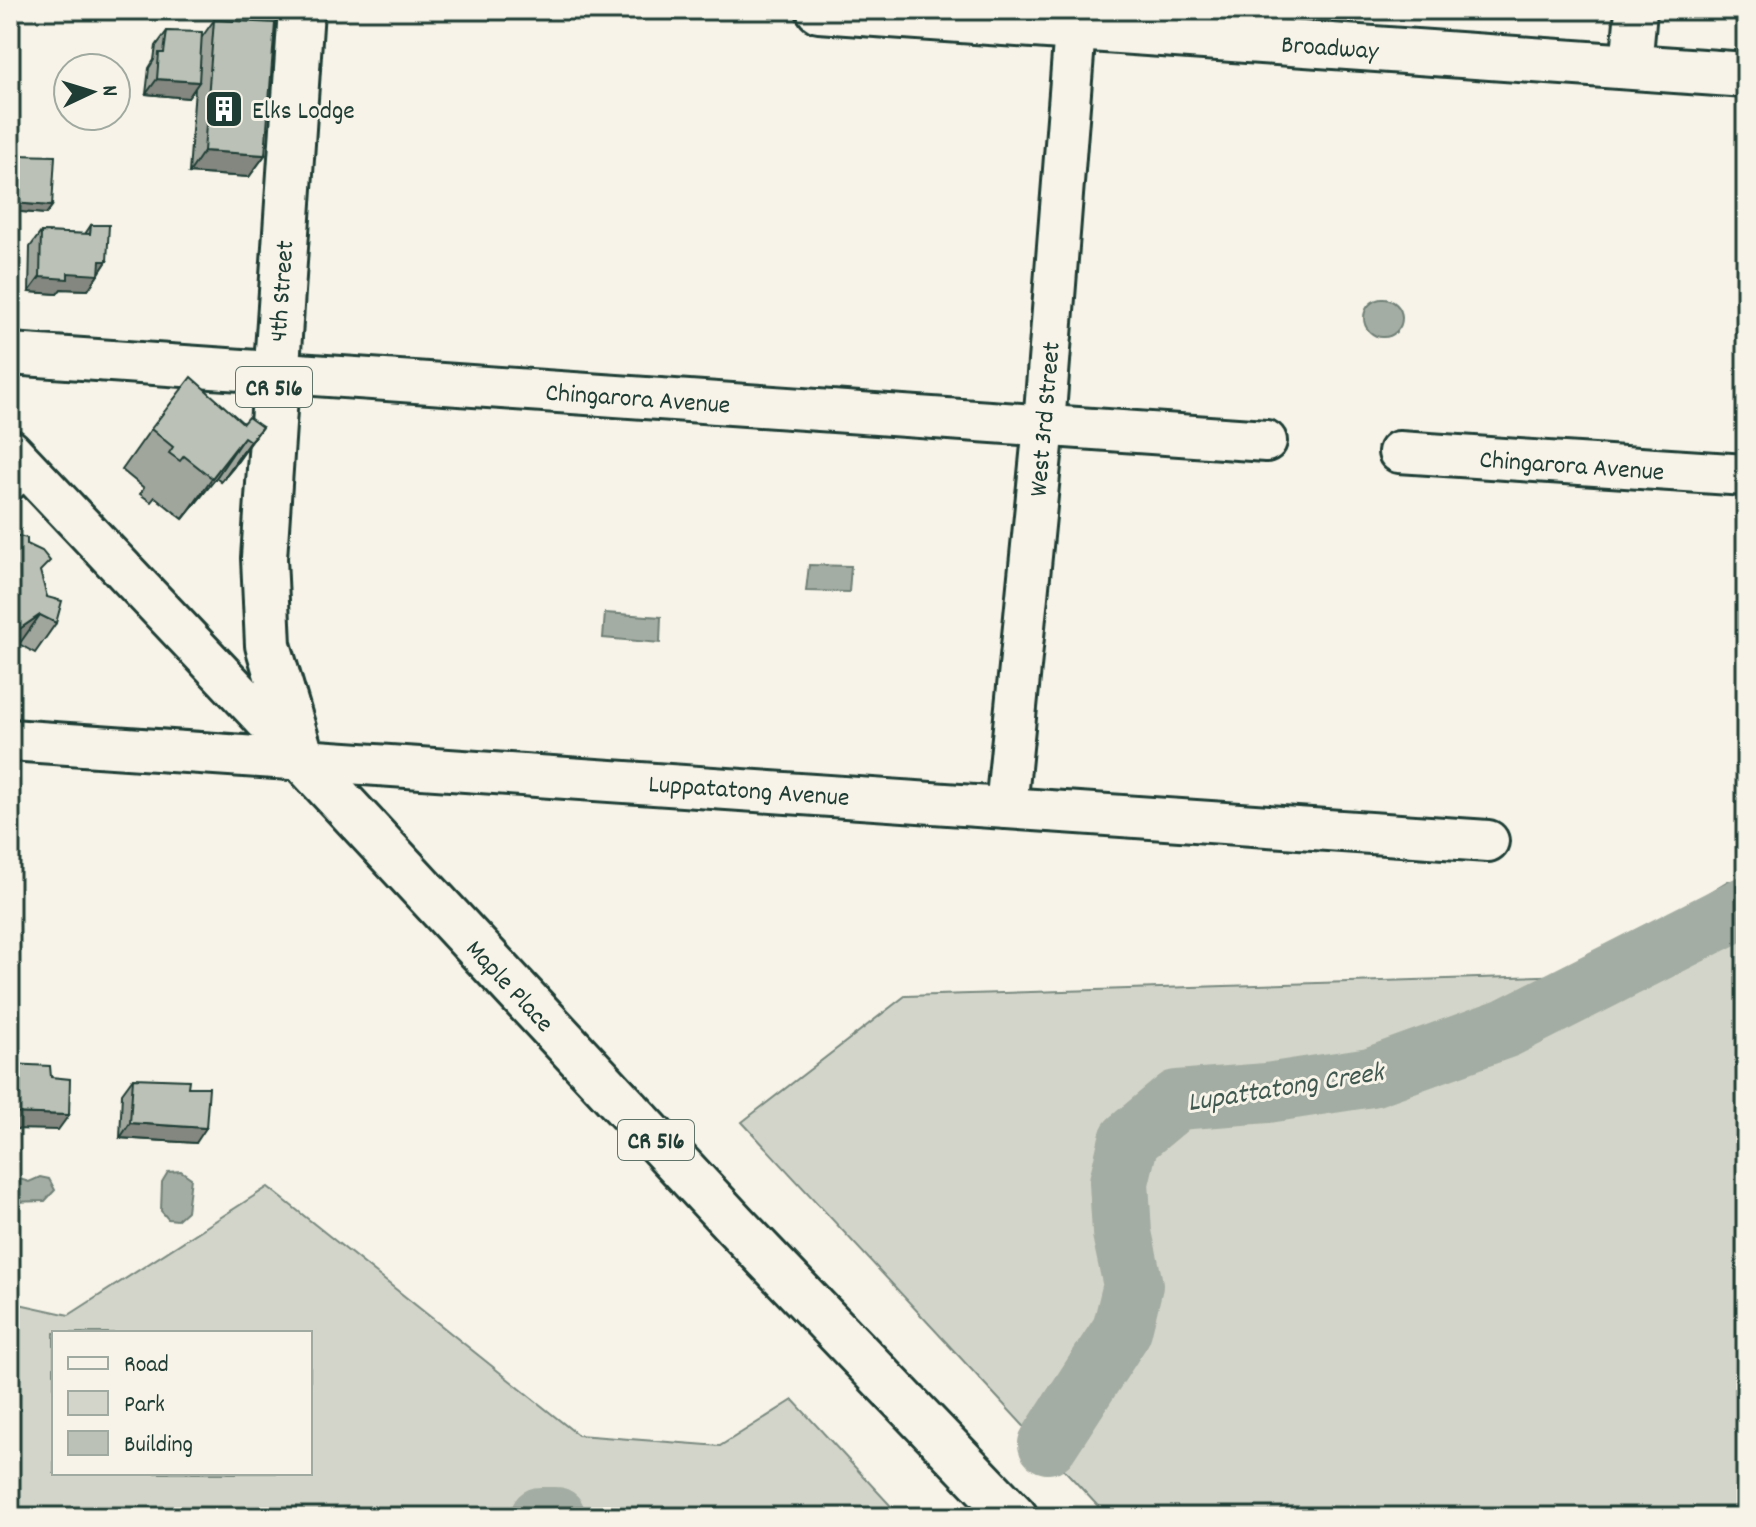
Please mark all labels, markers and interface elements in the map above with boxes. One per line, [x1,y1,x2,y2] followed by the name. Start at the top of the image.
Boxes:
[1280,28,1380,71] street label: Broadway
[52,52,132,132] north arrow
[93,84,124,97] text: N
[203,88,245,130] building icon: Elks Lodge
[252,94,355,131] place label: Elks Lodge
[261,239,306,343] street label: 4th Street
[1021,340,1072,498] street label: West 3rd Street
[236,367,312,407] road number: CR 516
[544,376,731,425] street label: Chingarora Avenue
[1478,443,1665,492] street label: Chingarora Avenue
[647,767,851,818] street label: Luppatatong Avenue
[456,933,561,1042] street label: Maple Place
[1185,1054,1389,1125] water label: Lupattatong Creek
[618,1120,694,1160] road number: CR 516
[52,1331,312,1475] legend
[124,1349,169,1383] text: Road
[124,1389,165,1423] text: Park
[124,1429,193,1463] text: Building

